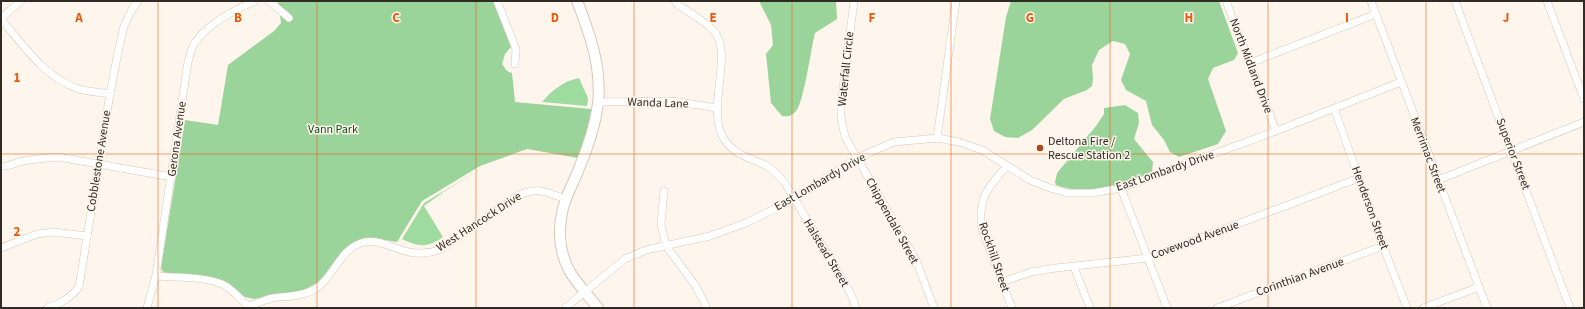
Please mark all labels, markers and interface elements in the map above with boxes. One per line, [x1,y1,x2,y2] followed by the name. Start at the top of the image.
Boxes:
[74,9,83,27] text: A
[234,9,242,27] text: B
[392,9,400,27] text: C
[551,9,559,27] text: D
[709,9,717,27] text: E
[869,9,876,27] text: F
[1026,9,1034,27] text: G
[1185,9,1193,27] text: H
[1345,9,1349,27] text: I
[1503,9,1509,27] text: J
[1225,16,1277,116] street label: North Midland Drive
[834,31,858,107] street label: Waterfall Circle
[14,69,21,87] text: 1
[627,93,689,113] street label: Wanda Lane
[163,100,191,178] street label: Gerona Avenue
[83,109,115,213] street label: Cobblestone Avenue
[1406,115,1450,195] street label: Merrimac Street
[1491,116,1535,192] street label: Superior Street
[308,121,358,138] park label: Vann Park
[1048,133,1130,164] place label: Deltona Fire / Rescue Station 2
[1035,143,1045,153] marker: Deltona Fire / Rescue Station 2
[1114,146,1217,196] street label: East Lombardy Drive
[771,149,869,215] street label: East Lombardy Drive
[1347,164,1393,252] street label: Henderson Street
[861,175,923,267] street label: Chippendale Street
[433,188,525,256] street label: West Hancock Drive
[799,216,853,290] street label: Halstead Street
[1149,216,1241,264] street label: Covewood Avenue
[974,220,1014,294] street label: Rockhill Street
[14,223,21,241] text: 2
[1254,253,1346,301] street label: Corinthian Avenue

